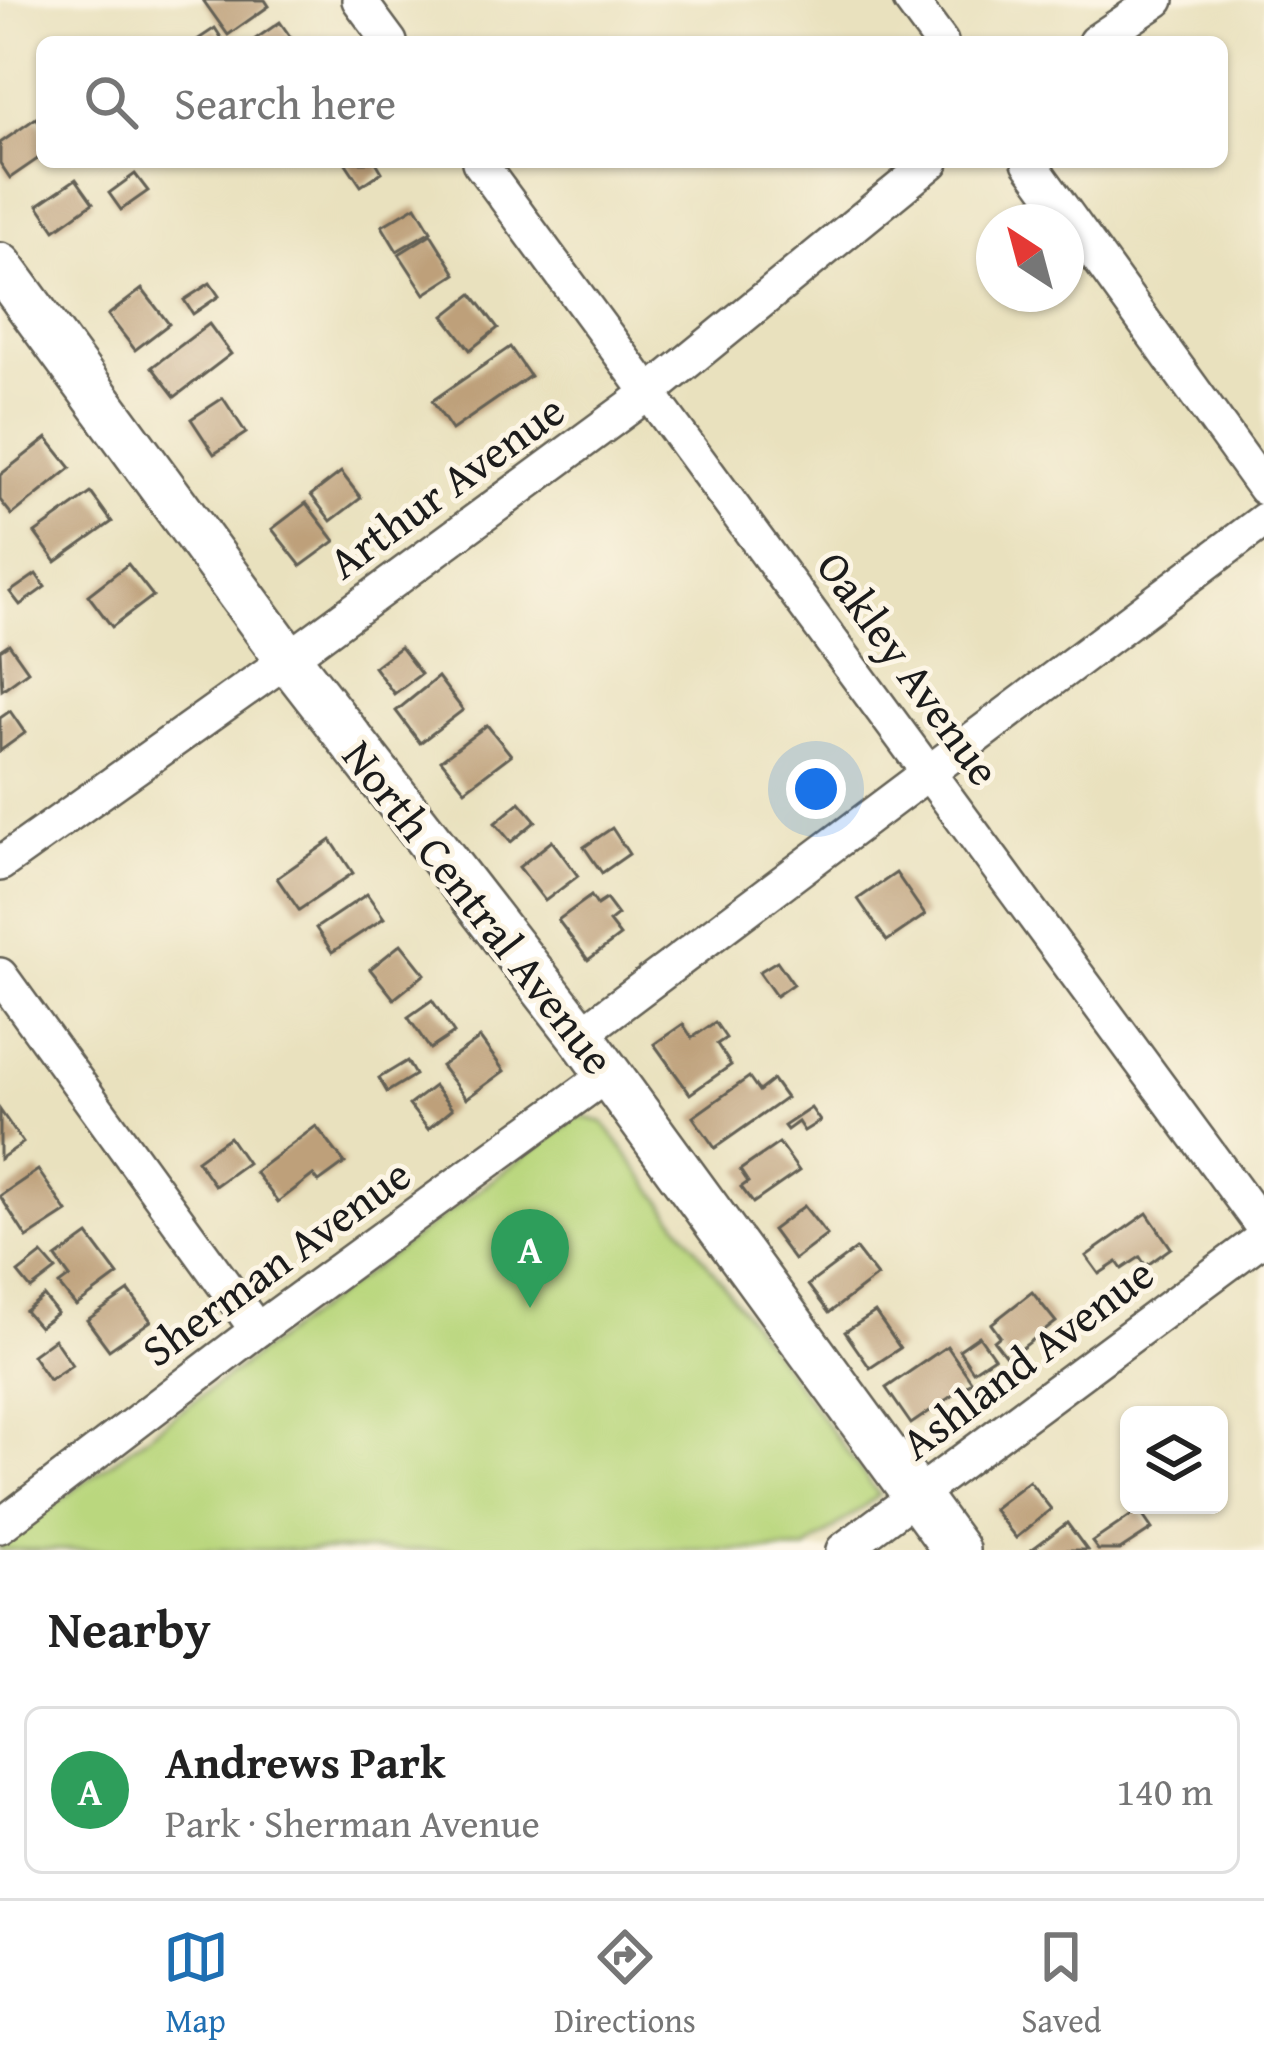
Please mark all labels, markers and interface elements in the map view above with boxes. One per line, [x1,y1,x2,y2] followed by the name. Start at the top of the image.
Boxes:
[36,36,1228,168] search box
[78,69,144,135] icon: search
[174,70,396,135] text: Search here
[976,204,1084,312] north arrow
[314,378,577,594] street label: Arthur Avenue
[802,537,1017,798] street label: Oakley Avenue
[328,726,631,1088] street label: North Central Avenue
[786,759,846,819] your location
[128,1142,424,1381] street label: Sherman Avenue
[491,1209,569,1308] pin: A
[887,1241,1167,1474] street label: Ashland Avenue
[1120,1406,1228,1514] map controls
[1120,1406,1228,1514] button: layers
[48,1591,211,1666] text: Nearby
[165,1729,445,1794] text: Andrews Park
[78,1762,102,1819] text: A
[1116,1762,1213,1819] text: 140 m
[165,1794,540,1851] text: Park · Sherman Avenue
[163,1924,229,2044] tab: Map
[554,1924,696,2044] tab: Directions
[1021,1924,1101,2044] tab: Saved

